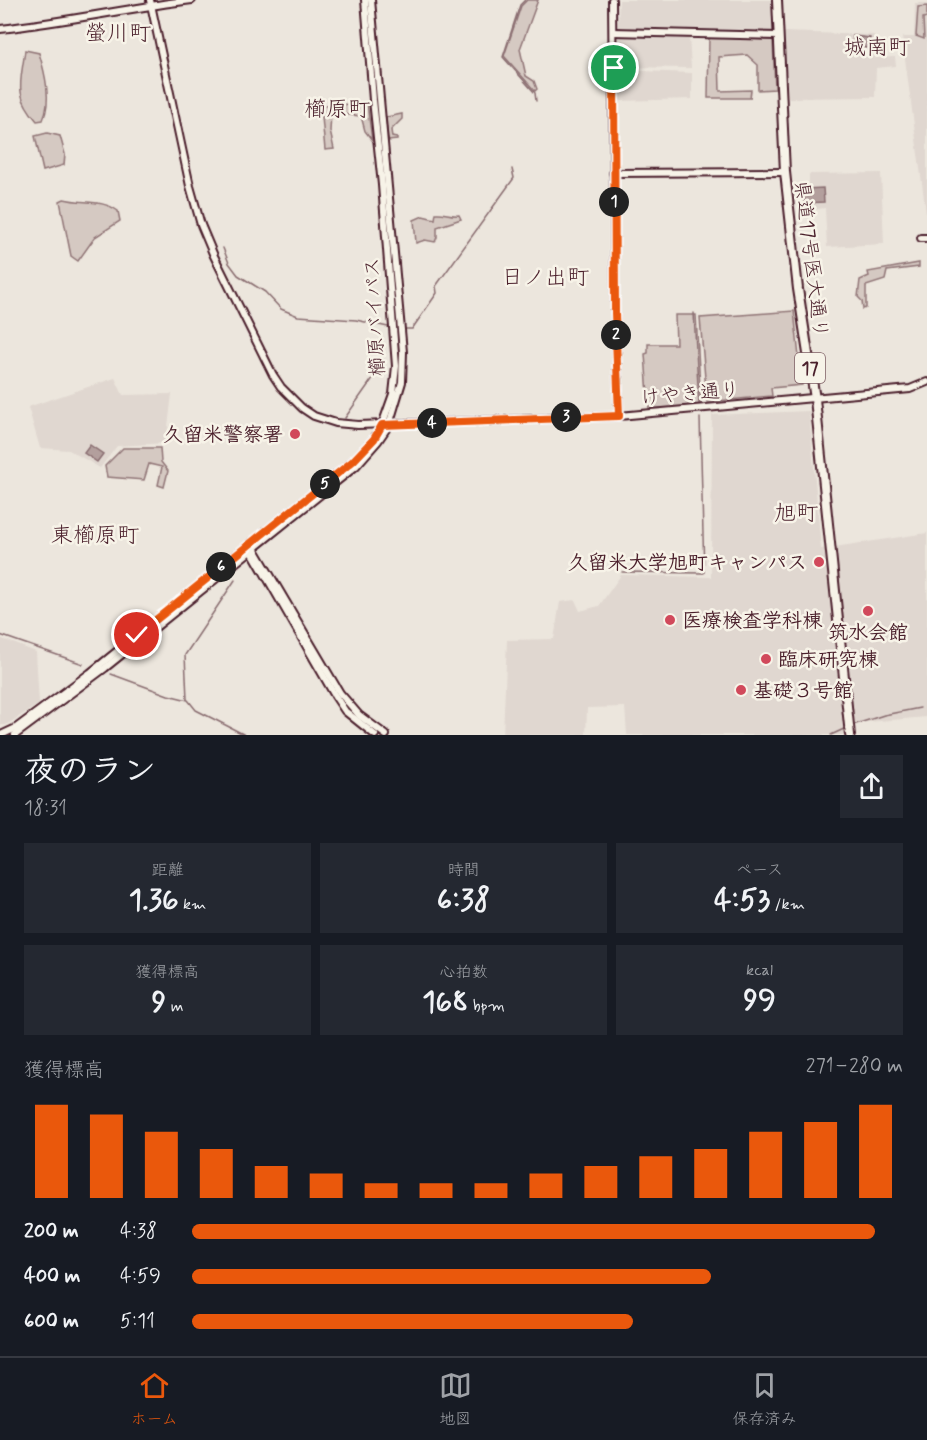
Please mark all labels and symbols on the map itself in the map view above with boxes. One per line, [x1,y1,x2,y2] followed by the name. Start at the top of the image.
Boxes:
[85,20,151,48] district label: 螢川町
[844,34,910,62] district label: 城南町
[588,42,639,93] pin
[304,96,370,124] district label: 櫛原町
[787,179,834,340] street label: 県道17号医大通り
[599,187,629,217] pin: 1
[359,256,392,377] street label: 櫛原バイパス
[501,264,589,292] district label: 日ノ出町
[601,320,631,350] pin: 2
[795,353,825,383] road number: 17
[639,377,741,412] street label: けやき通り
[551,402,581,432] pin: 3
[417,408,447,438] pin: 4
[163,422,283,449] place label: 久留米警察署
[288,427,302,441] marker: 久留米警察署
[310,469,340,499] pin: 5
[774,500,818,528] district label: 旭町
[51,522,139,550] district label: 東櫛原町
[568,550,807,577] place label: 久留米大学旭町キャンパス
[206,552,236,582] pin: 6
[812,555,826,569] marker: 久留米大学旭町キャンパス
[861,604,875,618] marker: 筑水会館
[682,608,823,635] place label: 医療検査学科棟
[111,609,162,660] pin
[663,613,677,627] marker: 医療検査学科棟
[828,620,908,647] place label: 筑水会館
[778,647,879,674] place label: 臨床研究棟
[759,652,773,666] marker: 臨床研究棟
[753,678,853,705] place label: 基礎３号館
[734,683,748,697] marker: 基礎３号館

